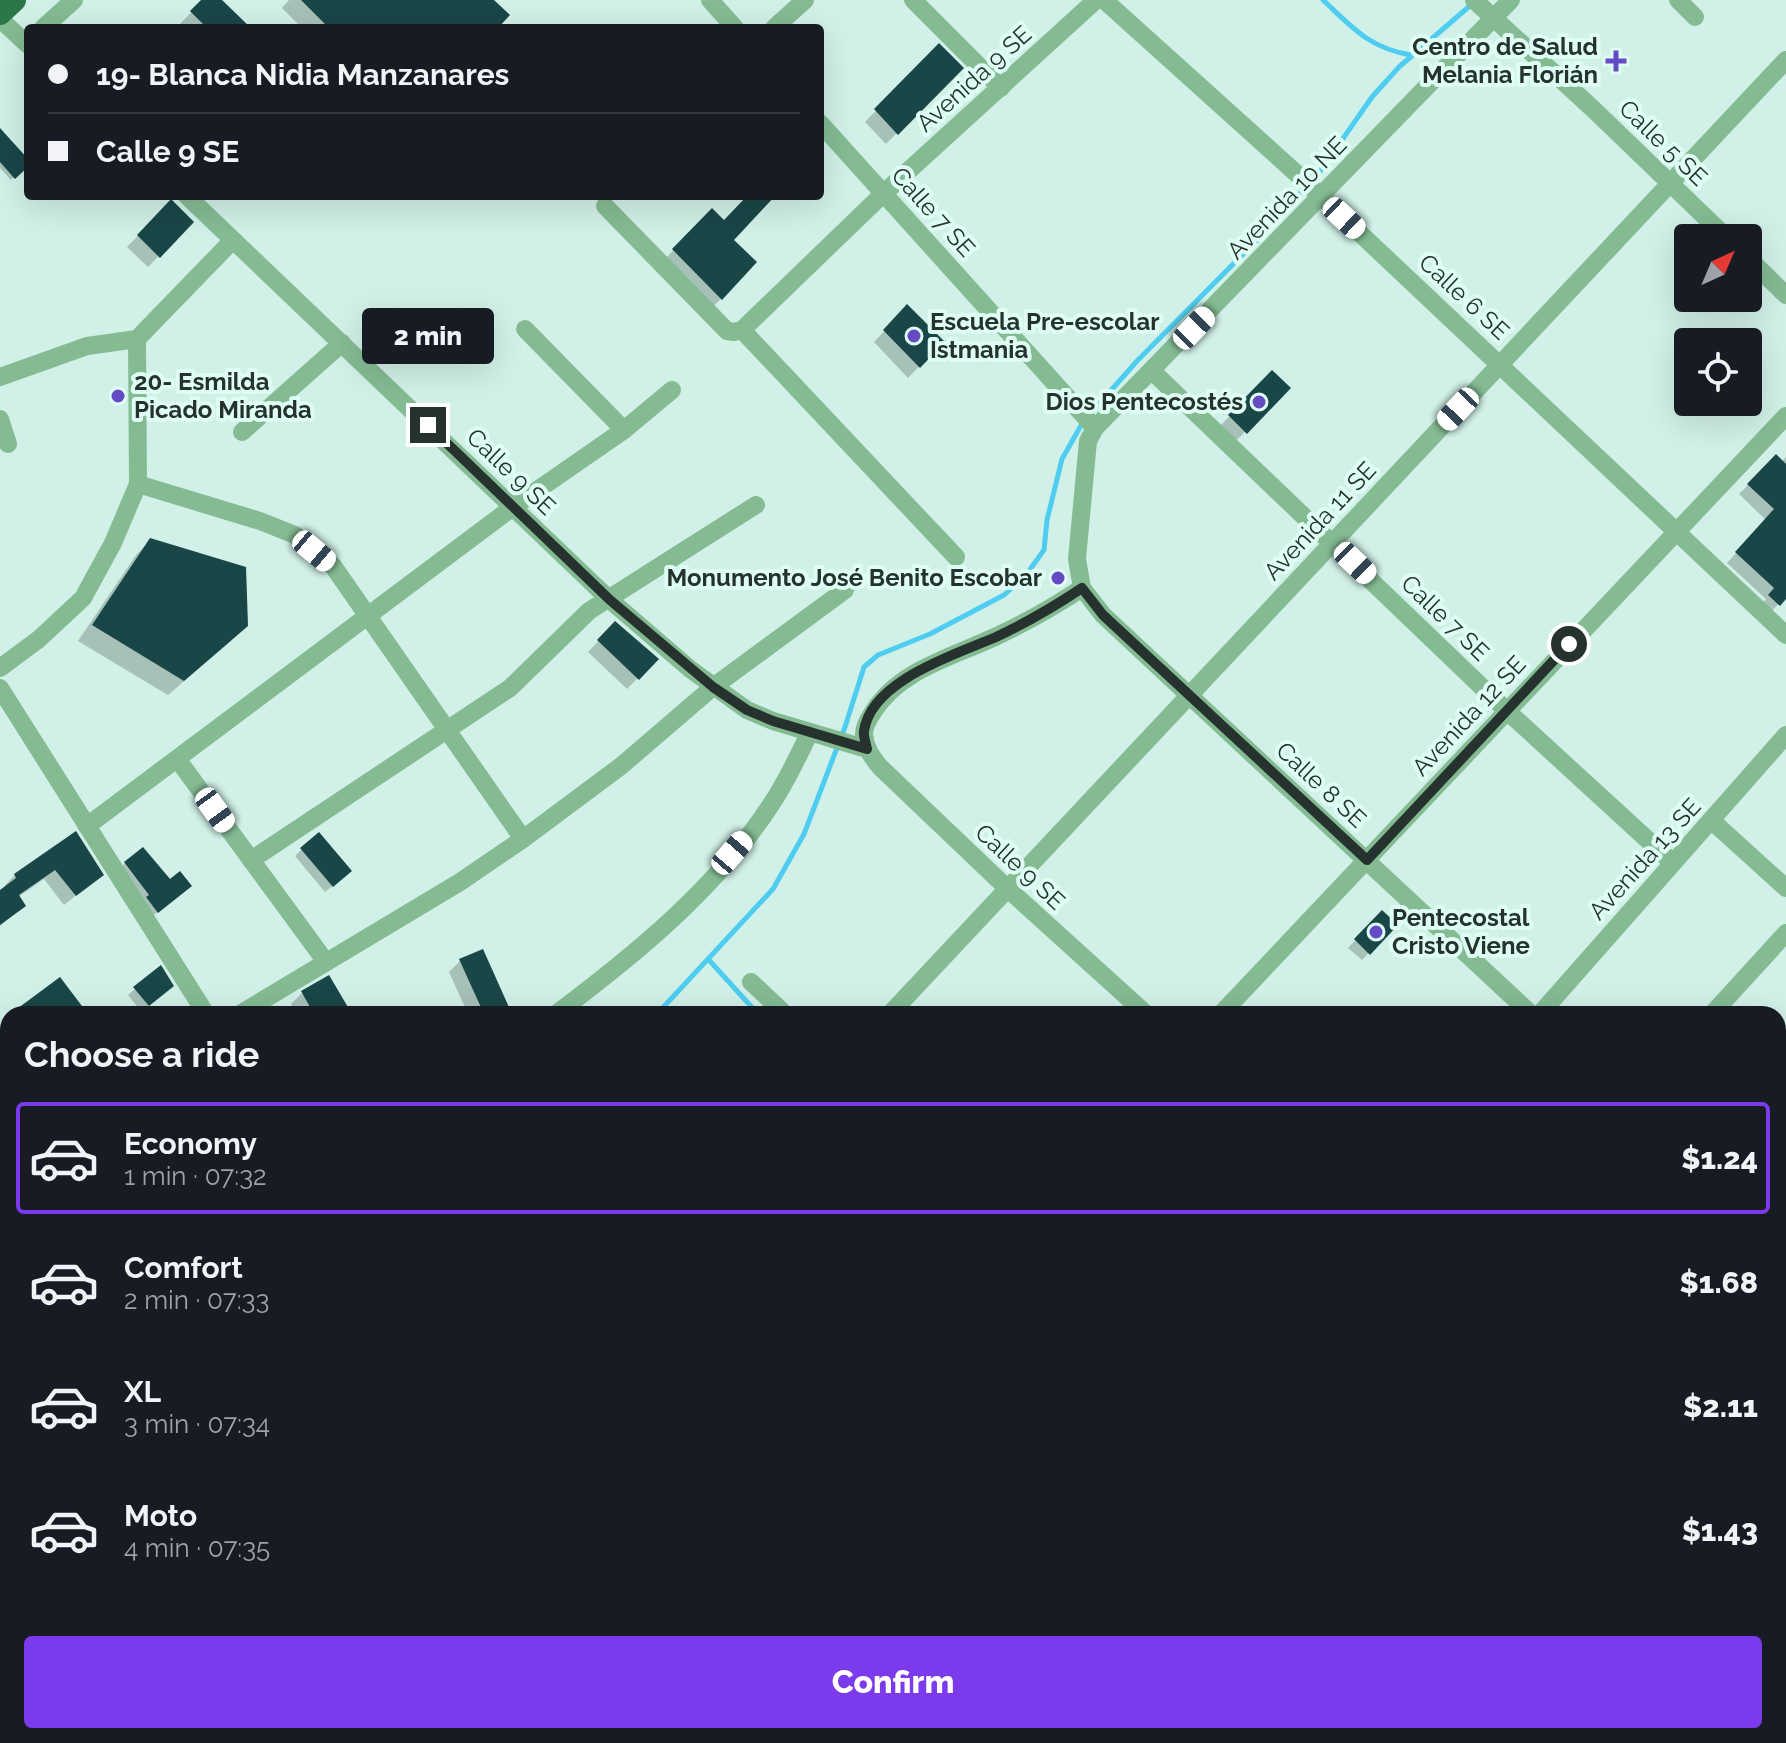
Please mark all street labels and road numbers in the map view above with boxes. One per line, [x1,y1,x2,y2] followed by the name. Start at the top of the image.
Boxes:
[910,19,1037,138] street label: Avenida 9 SE
[1613,94,1713,192] street label: Calle 5 SE
[1221,130,1352,265] street label: Avenida 10 NE
[885,161,981,263] street label: Calle 7 SE
[1413,248,1515,346] street label: Calle 6 SE
[461,422,562,521] street label: Calle 9 SE
[1258,456,1382,586] street label: Avenida 11 SE
[1395,569,1495,667] street label: Calle 7 SE
[1406,650,1532,782] street label: Avenida 12 SE
[1270,736,1372,834] street label: Calle 8 SE
[1582,792,1707,925] street label: Avenida 13 SE
[969,818,1071,915] street label: Calle 9 SE

